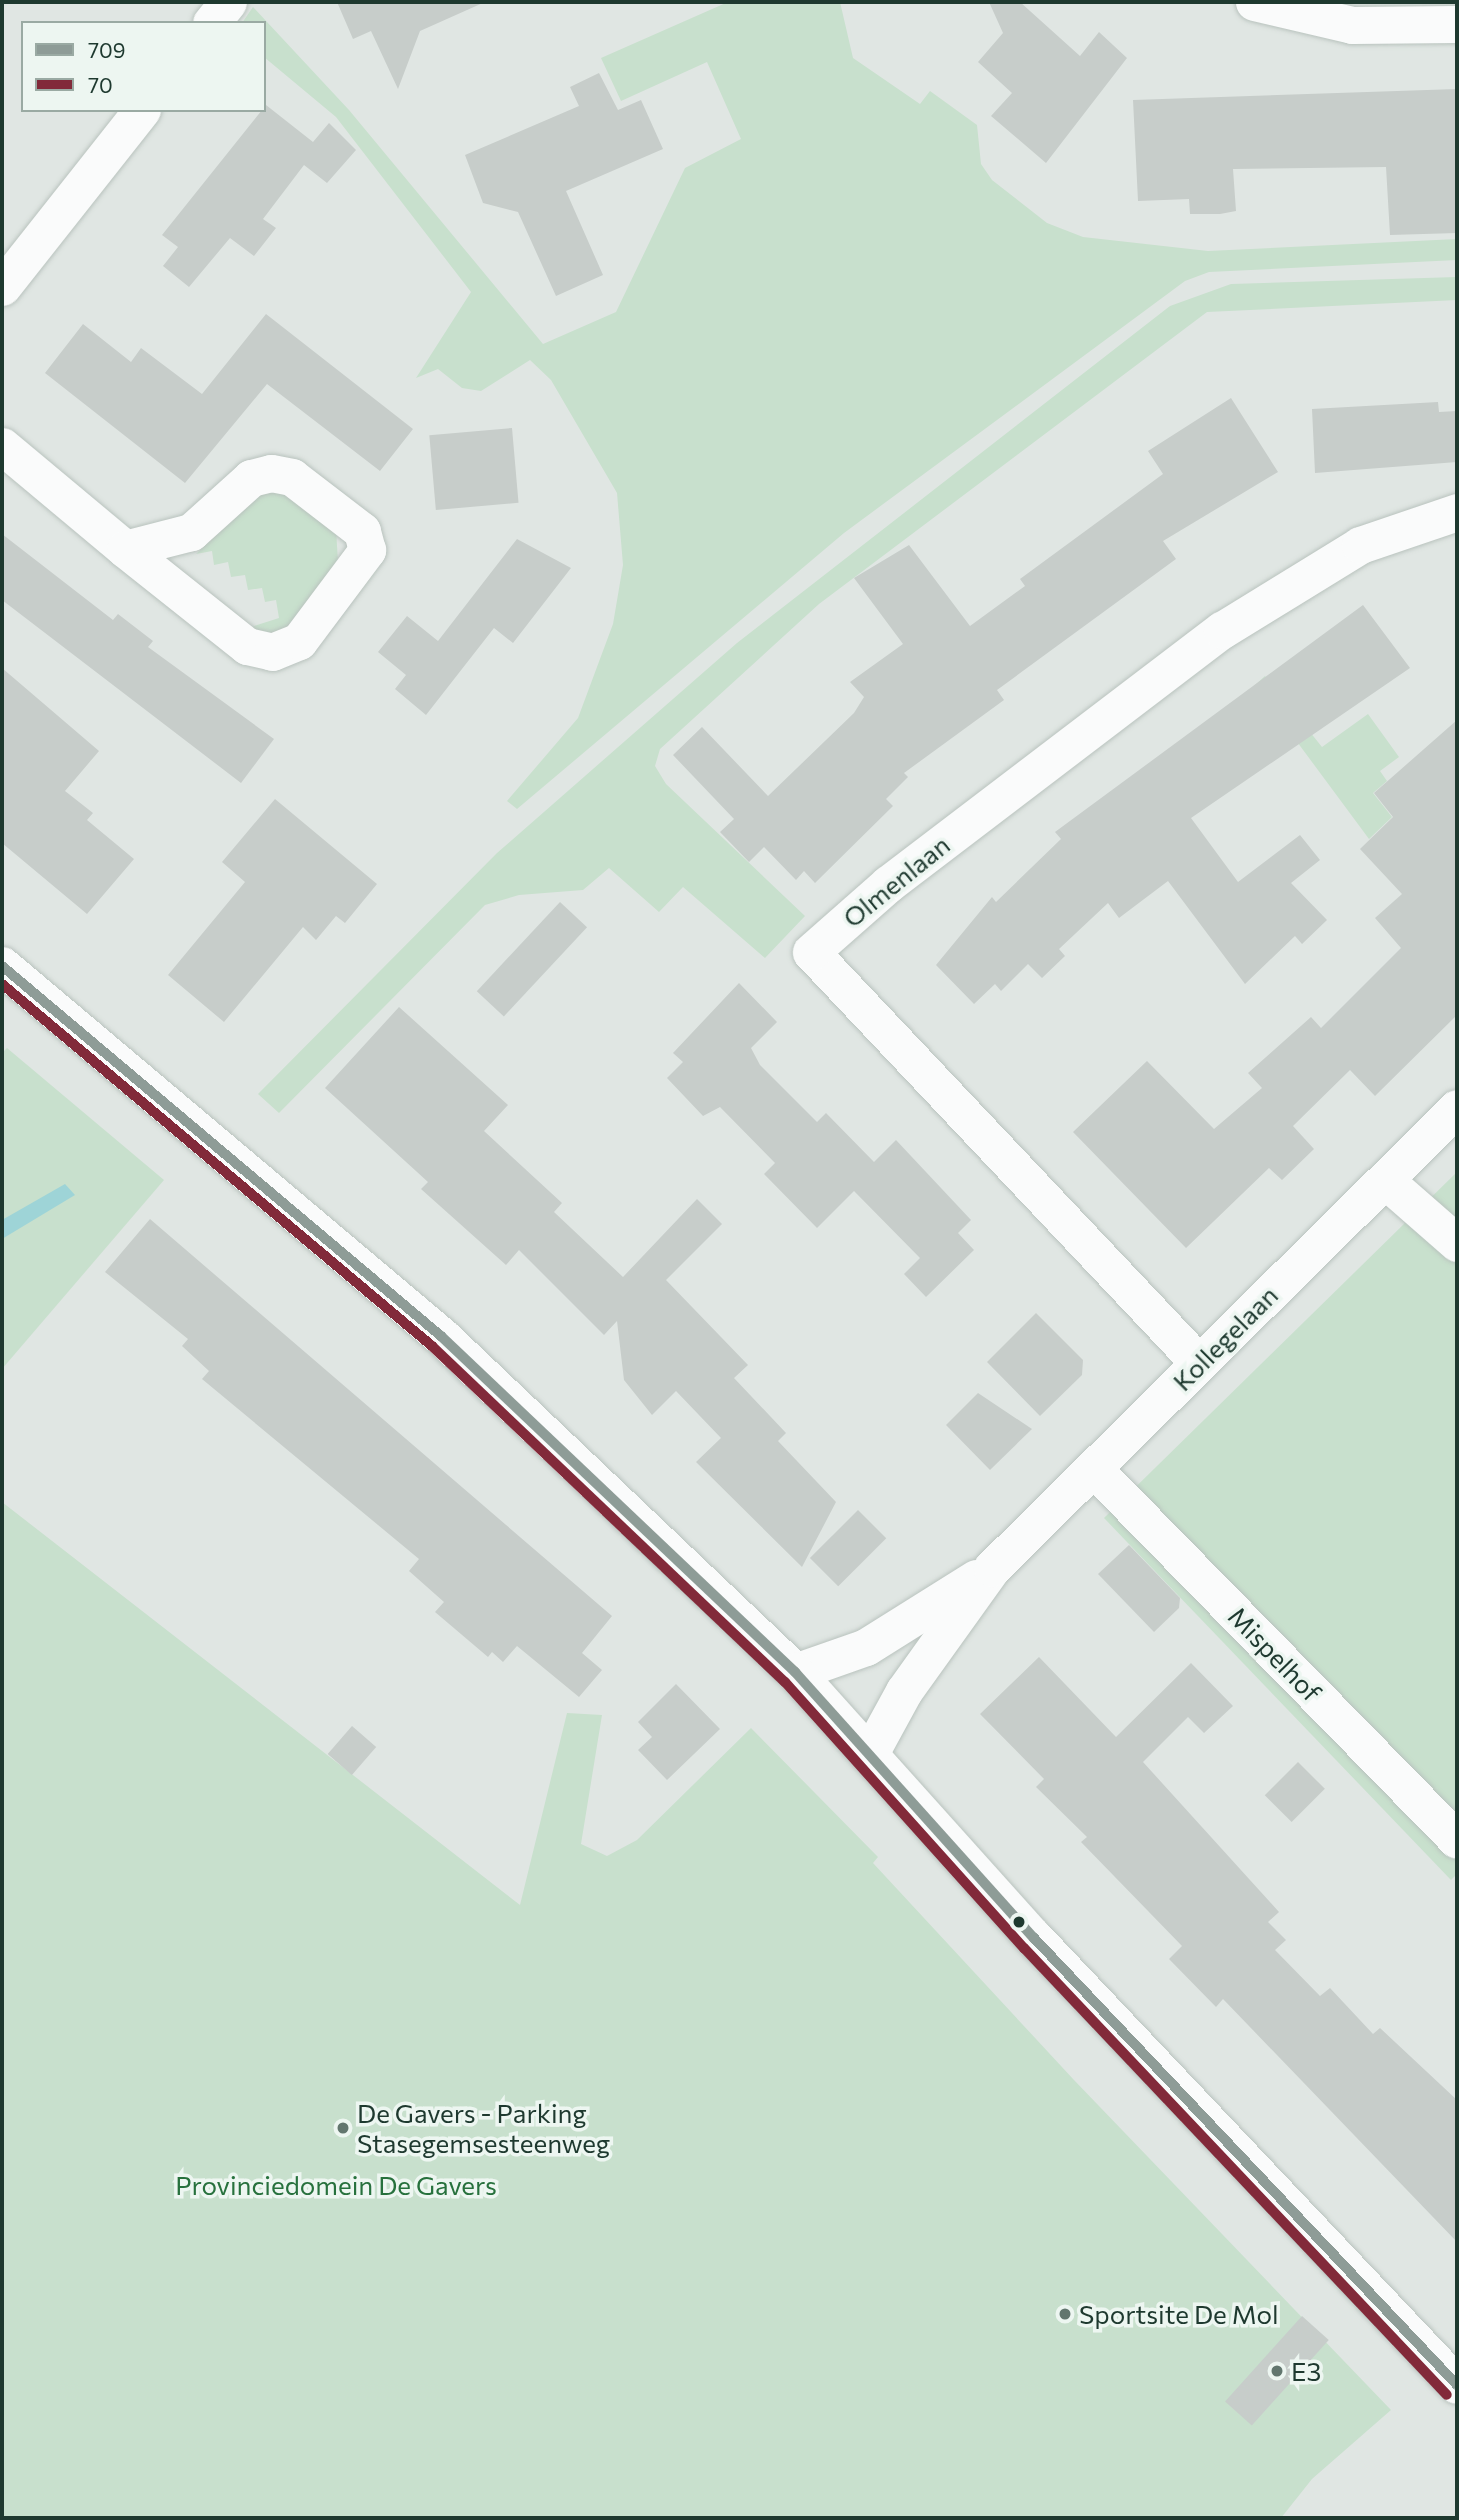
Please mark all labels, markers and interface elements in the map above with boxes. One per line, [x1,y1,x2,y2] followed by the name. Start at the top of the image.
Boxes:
[21,21,266,112] legend
[88,37,125,62] text: 709
[88,72,113,97] text: 70
[837,829,955,933] street label: Olmenlaan
[1166,1279,1284,1397] street label: Kollegelaan
[1222,1600,1328,1708] street label: Mispelhof
[1012,1915,1026,1929] unlabelled marker
[357,2097,610,2158] place label: De Gavers - Parking Stasegemsesteenweg
[335,2120,351,2136] marker: De Gavers - Parking Stasegemsesteenweg
[175,2169,497,2201] park label: Provinciedomein De Gavers
[1079,2298,1279,2330] place label: Sportsite De Mol
[1057,2306,1073,2322] marker: Sportsite De Mol
[1291,2355,1321,2387] place label: E3
[1269,2363,1285,2379] marker: E3

